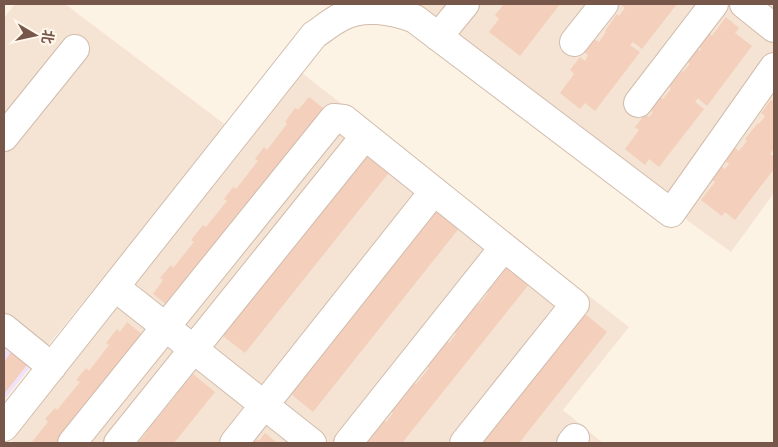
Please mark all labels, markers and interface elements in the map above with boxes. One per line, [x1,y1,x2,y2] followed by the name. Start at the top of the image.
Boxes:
[10,10,60,60] north arrow
[39,29,58,45] text: 北

